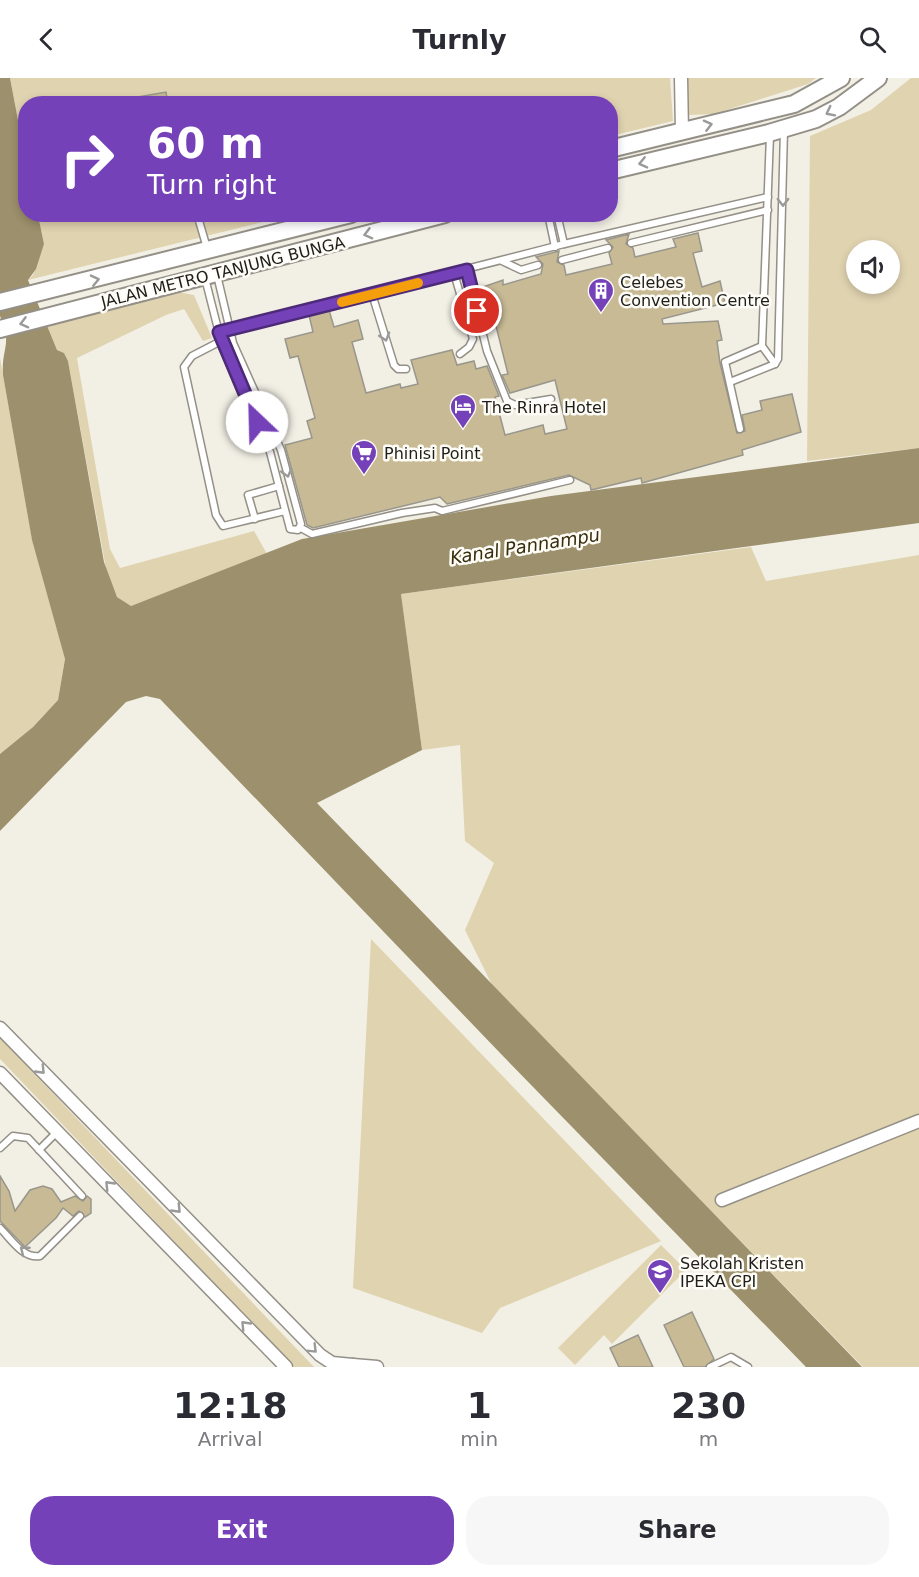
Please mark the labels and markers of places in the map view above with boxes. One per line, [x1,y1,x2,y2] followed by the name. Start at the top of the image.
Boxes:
[620,273,770,310] place label: Celebes Convention Centre
[586,276,616,314] building icon: Celebes Convention Centre
[451,285,502,336] pin
[448,392,478,430] hotel icon: The Rinra Hotel
[481,398,606,417] place label: The Rinra Hotel
[349,438,379,476] supermarket icon: Phinisi Point
[384,444,480,463] place label: Phinisi Point
[680,1254,804,1291] place label: Sekolah Kristen IPEKA CPI
[645,1257,675,1295] school or university icon: Sekolah Kristen IPEKA CPI

